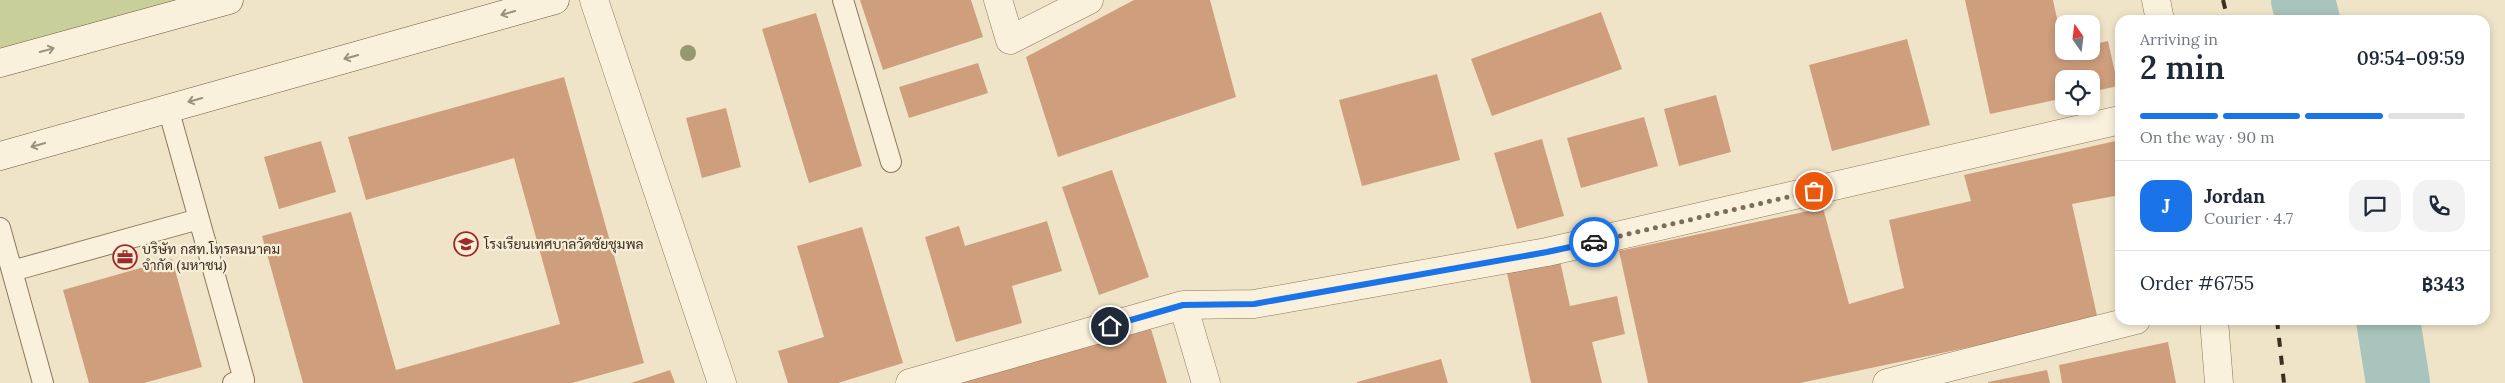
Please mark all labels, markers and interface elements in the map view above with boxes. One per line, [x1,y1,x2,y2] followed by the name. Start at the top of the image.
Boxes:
[500,9,516,18] one-way arrow
[2055,15,2100,60] north arrow
[2055,15,2100,115] map controls
[2140,29,2218,49] text: Arriving in
[39,45,55,55] one-way arrow
[2357,46,2465,70] text: 09:54–09:59
[2140,47,2225,88] text: 2 min
[344,52,360,62] one-way arrow
[2055,70,2100,115] button: locate
[187,96,203,105] one-way arrow
[2140,127,2275,147] text: On the way · 90 m
[31,140,47,150] one-way arrow
[1793,170,1835,212] pin
[1800,177,1828,205] icon: bag
[2349,180,2401,232] button: chat
[2413,180,2465,232] button: phone
[2204,184,2265,208] text: Jordan
[2162,194,2170,218] text: J
[2204,208,2293,228] text: Courier · 4.7
[1569,217,1619,267] courier
[1580,228,1608,256] icon: car
[453,231,479,257] school or university icon: โรงเรียนเทศบาลวัดชัยชุมพล
[483,235,644,254] place label: โรงเรียนเทศบาลวัดชัยชุมพล
[142,240,280,274] place label: บริษัท กสท.โทรคมนาคม จำกัด (มหาชน)
[112,244,138,270] office icon: บริษัท กสท.โทรคมนาคม จำกัด (มหาชน)
[2140,271,2254,295] text: Order #6755
[2422,272,2465,296] text: ฿343
[1089,305,1131,347] pin
[1096,312,1124,340] icon: home

